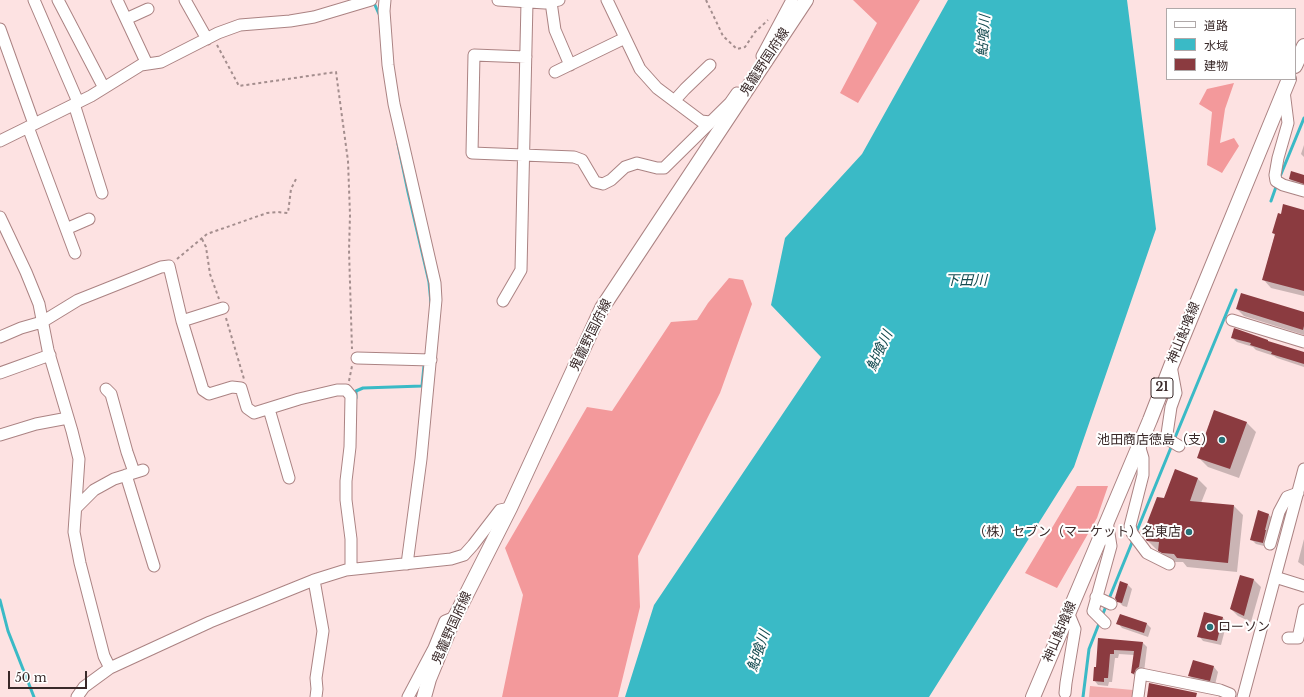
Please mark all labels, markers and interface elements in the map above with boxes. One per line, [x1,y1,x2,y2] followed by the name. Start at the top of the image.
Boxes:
[1166,8,1296,80] legend
[974,14,994,58] water label: 鮎喰川
[1204,18,1228,33] text: 道路
[737,25,793,99] street label: 鬼籠野国府線
[1204,38,1228,53] text: 水域
[1204,58,1228,73] text: 建物
[945,273,987,289] water label: 下田川
[567,297,615,373] street label: 鬼籠野国府線
[1165,300,1203,366] street label: 神山鮎喰線
[864,328,896,374] water label: 鮎喰川
[1151,378,1173,398] road number: 21
[1097,432,1214,448] place label: 池田商店徳島（支）
[1217,435,1227,445] marker: 池田商店徳島（支）
[973,524,1181,540] place label: （株）セブン（マーケット）名東店
[1184,527,1194,537] marker: （株）セブン（マーケット）名東店
[429,589,475,667] street label: 鬼籠野国府線
[1040,599,1080,665] street label: 神山鮎喰線
[1218,619,1270,635] place label: ローソン
[1205,622,1215,632] marker: ローソン
[744,628,774,674] water label: 鮎喰川
[10,663,89,689] scale bar
[15,670,47,685] text: 50 m

